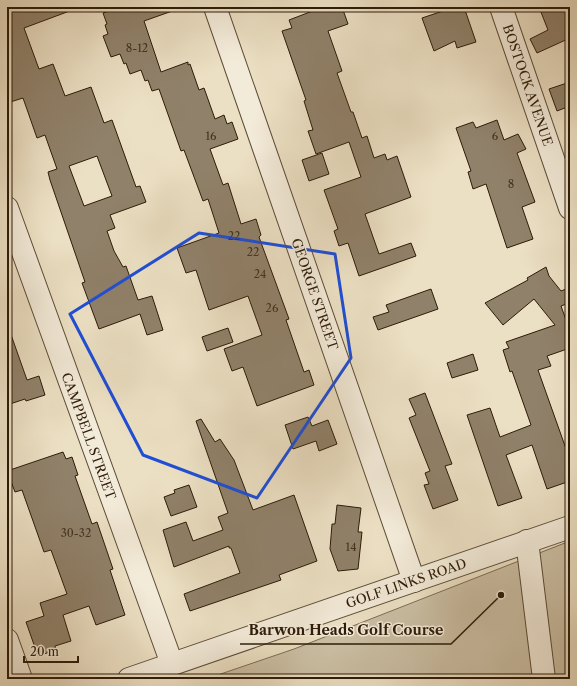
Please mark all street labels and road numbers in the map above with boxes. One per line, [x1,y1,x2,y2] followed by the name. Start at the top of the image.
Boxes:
[500,22,556,148] street label: BOSTOCK AVENUE
[288,236,342,352] street label: GEORGE STREET
[59,370,120,502] street label: CAMPBELL STREET
[344,555,468,611] street label: GOLF LINKS ROAD

